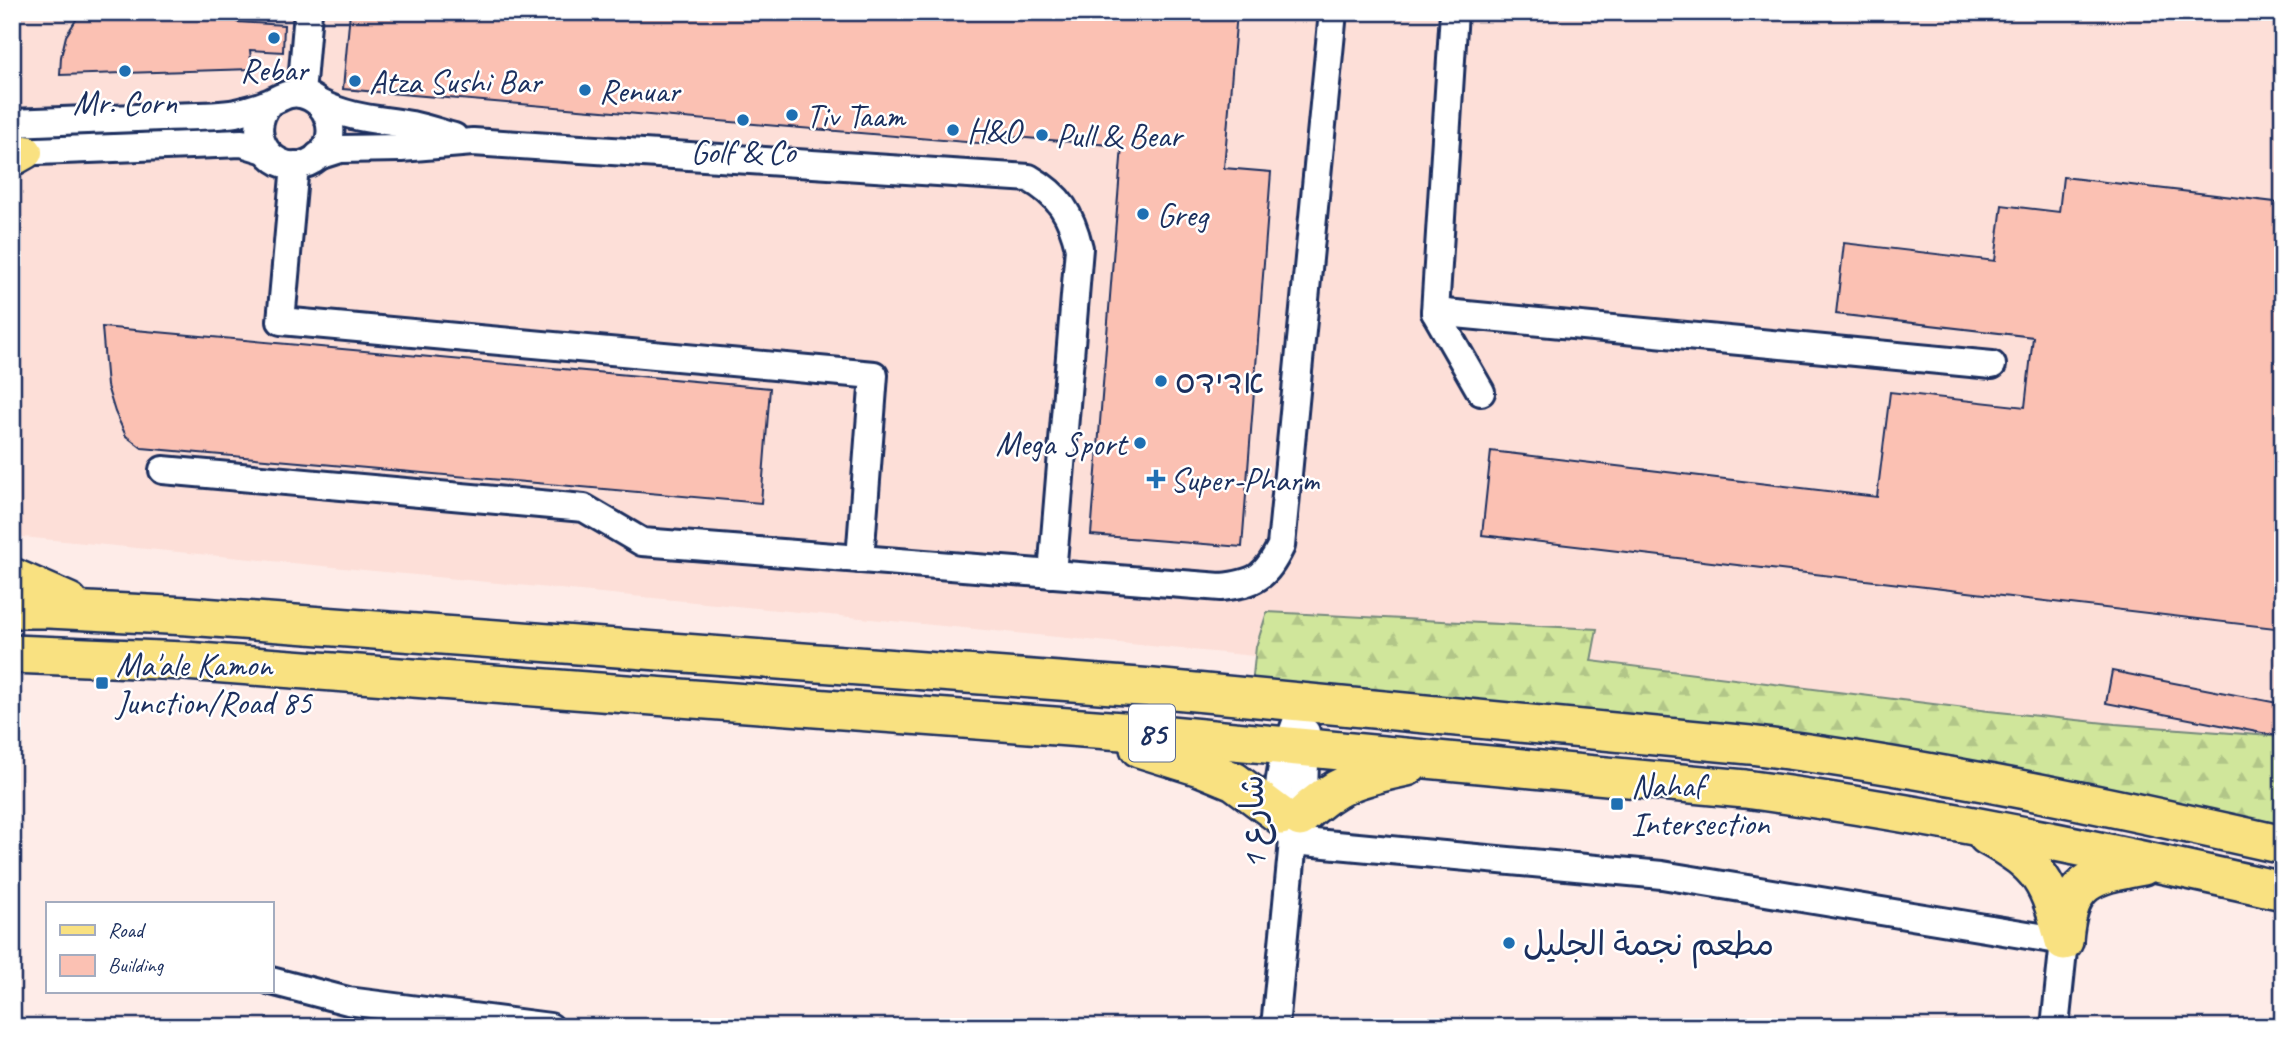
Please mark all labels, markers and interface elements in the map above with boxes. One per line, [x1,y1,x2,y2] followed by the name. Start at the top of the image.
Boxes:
[266,30,282,46] marker: Rebar
[240,49,310,91] place label: Rebar
[369,61,544,103] place label: Atza Sushi Bar
[117,63,133,79] marker: Mr. Corn
[599,70,682,112] place label: Renuar
[347,73,363,89] marker: Atza Sushi Bar
[73,82,177,124] place label: Mr. Corn
[577,82,593,98] marker: Renuar
[806,95,907,137] place label: Tiv Taam
[784,107,800,123] marker: Tiv Taam
[967,110,1024,152] place label: H&O
[735,112,751,128] marker: Golf & Co
[1056,115,1185,157] place label: Pull & Bear
[945,122,961,138] marker: H&O
[1034,127,1050,143] marker: Pull & Bear
[691,131,798,173] place label: Golf & Co
[1157,194,1210,236] place label: Greg
[1135,206,1151,222] marker: Greg
[1175,361,1264,403] place label: אדידס
[1153,373,1169,389] marker: אדידס
[996,423,1129,465] place label: Mega Sport
[1132,435,1148,451] marker: Mega Sport
[1170,459,1321,501] place label: Super-Pharm
[1148,471,1164,487] marker: Super-Pharm
[114,644,314,724] place label: Ma'ale Kamon Junction/Road 85
[94,675,110,691] marker: Ma'ale Kamon Junction/Road 85
[1129,704,1175,762] road number: 85
[1631,765,1771,845] place label: Nahaf Intersection
[1230,774,1278,870] street label: شارع 1
[1609,796,1625,812] marker: Nahaf Intersection
[46,902,273,993] legend
[108,917,147,943] text: Road
[1523,923,1774,969] place label: مطعم نجمة الجليل
[1501,935,1517,951] marker: مطعم نجمة الجليل
[108,952,165,978] text: Building

